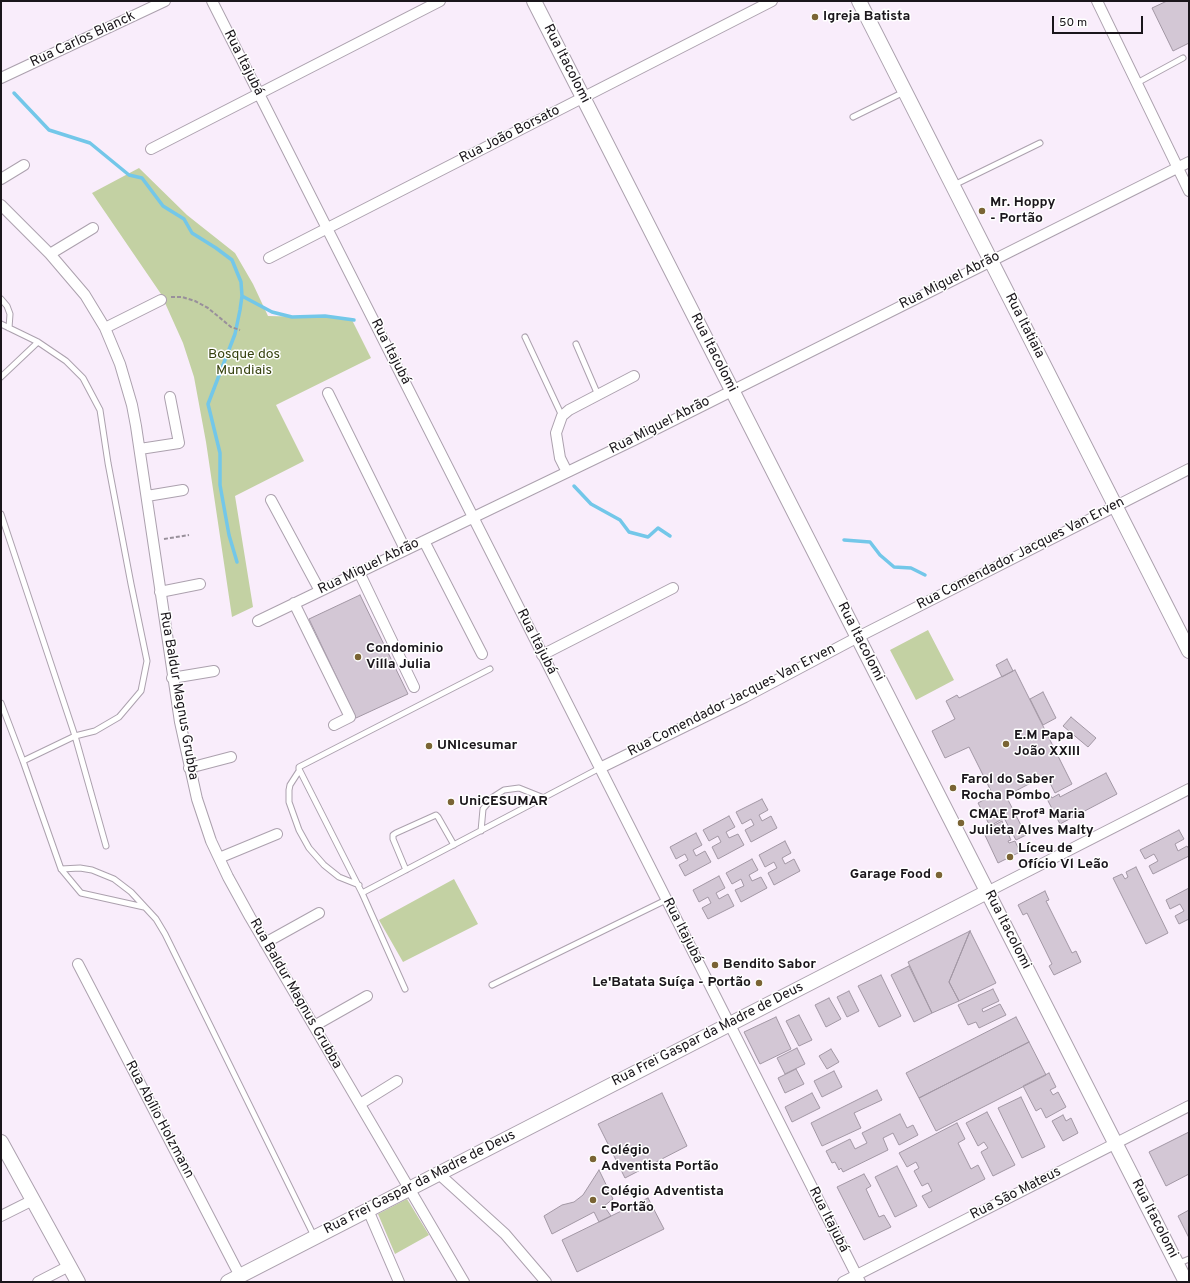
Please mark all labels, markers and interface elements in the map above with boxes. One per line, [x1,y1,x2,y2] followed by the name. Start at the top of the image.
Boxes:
[28,8,138,72] street label: Rua Carlos Blanck
[1054,8,1145,34] scale bar
[823,9,910,25] place label: Igreja Batista
[810,12,820,22] marker: Igreja Batista
[1059,15,1087,31] text: 50 m
[539,22,593,106] street label: Rua Itacolomi
[219,27,267,99] street label: Rua Itajubá
[457,102,563,168] street label: Rua João Borsato
[990,195,1055,228] place label: Mr. Hoppy - Portão
[977,206,987,216] marker: Mr. Hoppy - Portão
[897,248,1003,314] street label: Rua Miguel Abrão
[1000,291,1048,361] street label: Rua Itatiaia
[686,311,740,395] street label: Rua Itacolomi
[366,316,414,388] street label: Rua Itajubá
[208,347,280,380] park label: Bosque dos Mundiais
[607,393,713,459] street label: Rua Miguel Abrão
[914,494,1128,614] street label: Rua Comendador Jacques Van Erven
[316,535,422,599] street label: Rua Miguel Abrão
[833,600,887,684] street label: Rua Itacolomi
[512,606,560,678] street label: Rua Itajubá
[155,610,201,782] street label: Rua Baldur Magnus Grubba
[366,641,443,674] place label: Condominio Villa Julia
[625,641,839,761] street label: Rua Comendador Jacques Van Erven
[353,652,363,662] marker: Condominio Villa Julia
[1014,728,1080,760] place label: E.M Papa João XXIII
[437,738,517,754] place label: UNIcesumar
[1001,739,1011,749] marker: E.M Papa João XXIII
[424,741,434,751] marker: UNIcesumar
[961,772,1054,804] place label: Farol do Saber Rocha Pombo
[948,783,958,793] marker: Farol do Saber Rocha Pombo
[459,794,548,810] place label: UniCESUMAR
[446,797,456,807] marker: UniCESUMAR
[969,807,1094,840] place label: CMAE Profª Maria Julieta Alves Malty
[956,818,966,828] marker: CMAE Profª Maria Julieta Alves Malty
[1018,841,1109,874] place label: Líceu de Ofício Vl Leão
[1005,852,1015,862] marker: Líceu de Ofício Vl Leão
[850,867,931,883] place label: Garage Food
[934,870,944,880] marker: Garage Food
[980,888,1034,972] street label: Rua Itacolomi
[658,895,706,967] street label: Rua Itajubá
[245,916,345,1072] street label: Rua Baldur Magnus Grubba
[723,957,816,973] place label: Bendito Sabor
[710,960,720,970] marker: Bendito Sabor
[592,975,751,991] place label: Le'Batata Suíça - Portão
[754,978,764,988] marker: Le'Batata Suíça - Portão
[609,979,807,1091] street label: Rua Frei Gaspar da Madre de Deus
[121,1058,197,1182] street label: Rua Abílio Holzmann
[321,1127,519,1239] street label: Rua Frei Gaspar da Madre de Deus
[601,1143,719,1176] place label: Colégio Adventista Portão
[588,1154,598,1164] marker: Colégio Adventista Portão
[968,1164,1064,1224] street label: Rua São Mateus
[1127,1177,1181,1261] street label: Rua Itacolomi
[601,1184,724,1216] place label: Colégio Adventista - Portão
[804,1184,852,1256] street label: Rua Itajubá
[588,1195,598,1205] marker: Colégio Adventista - Portão

